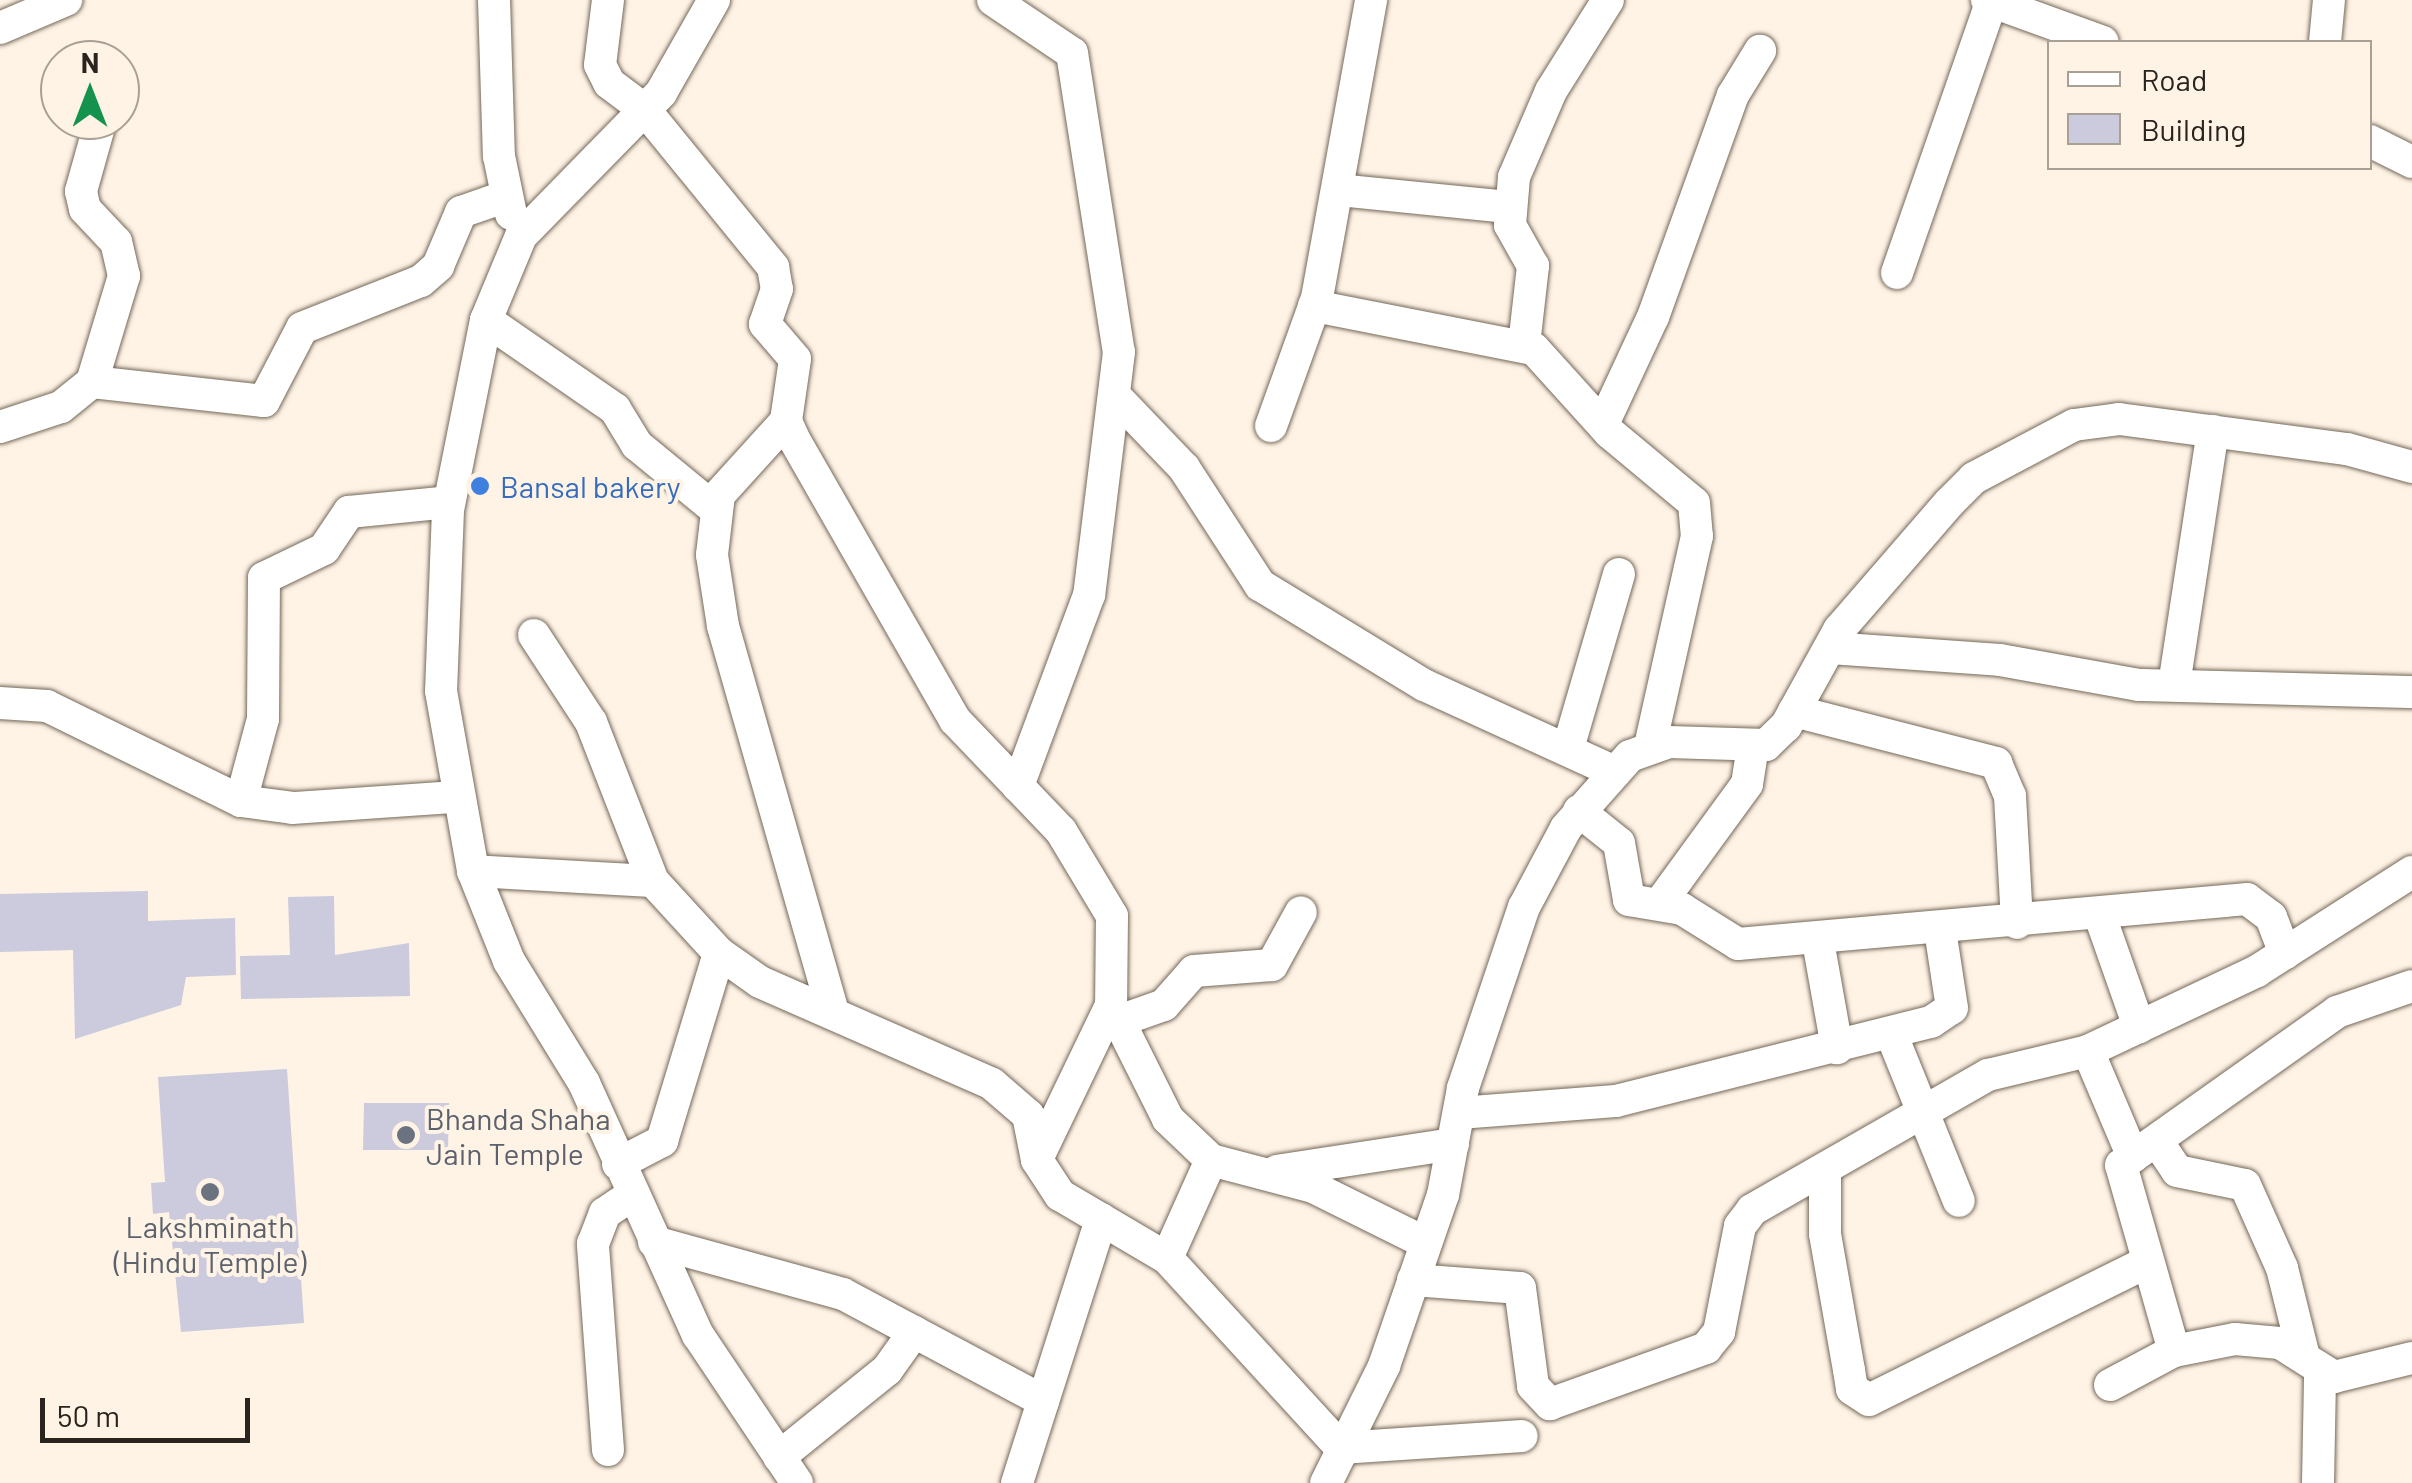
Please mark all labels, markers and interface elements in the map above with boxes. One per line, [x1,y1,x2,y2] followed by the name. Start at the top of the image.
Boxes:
[40,40,140,140] north arrow
[2047,40,2372,170] legend
[81,45,99,79] text: N
[2141,61,2207,97] text: Road
[2141,111,2246,147] text: Building
[500,468,681,504] place label: Bansal bakery
[469,475,491,497] marker: Bansal bakery
[426,1100,610,1170] place label: Bhanda Shaha Jain Temple
[395,1124,417,1146] marker: Bhanda Shaha Jain Temple
[199,1181,221,1203] marker: Lakshminath (Hindu Temple)
[114,1208,306,1278] place label: Lakshminath (Hindu Temple)
[45,1378,255,1440] scale bar
[57,1397,120,1433] text: 50 m

